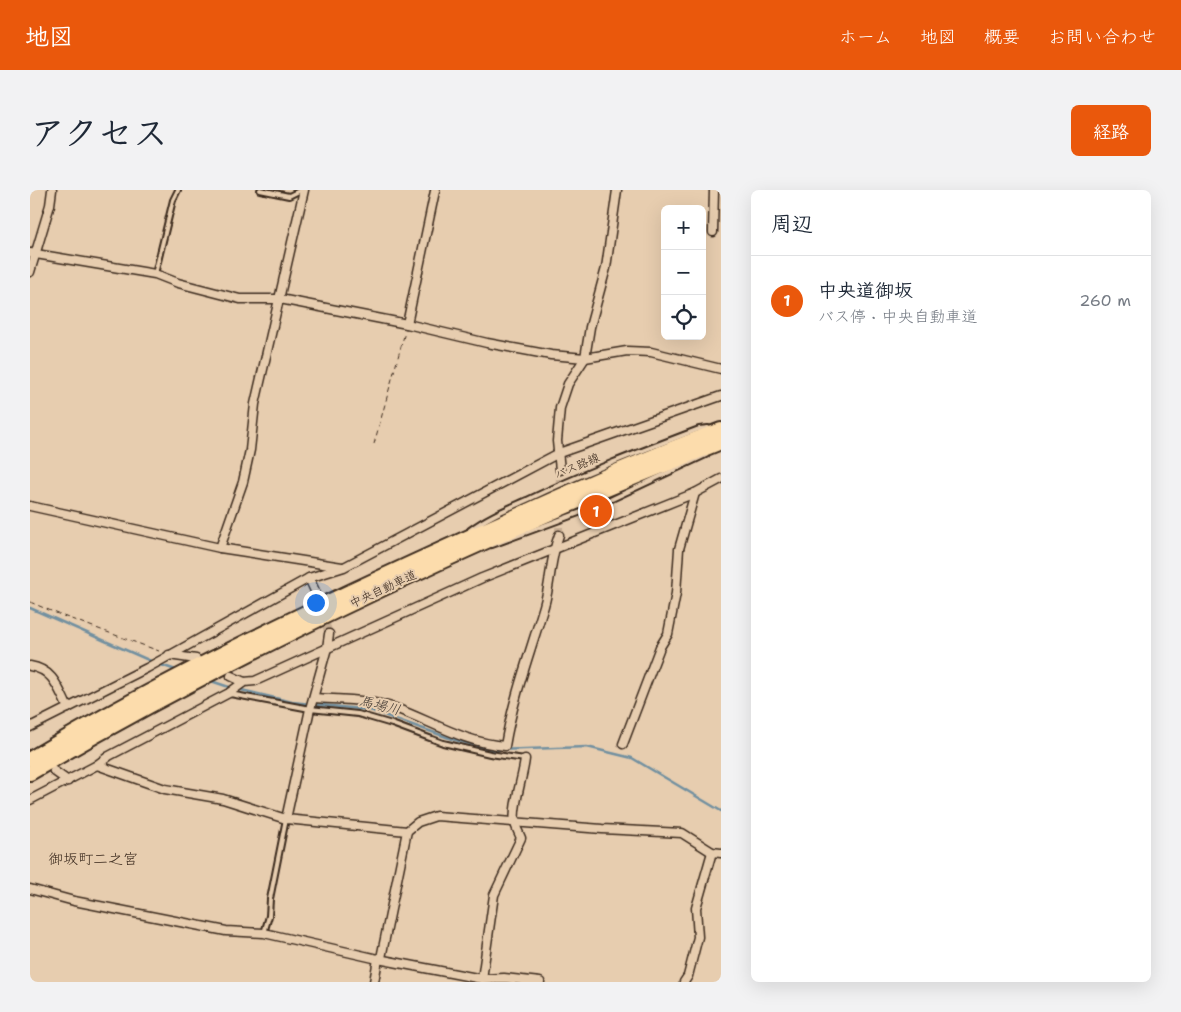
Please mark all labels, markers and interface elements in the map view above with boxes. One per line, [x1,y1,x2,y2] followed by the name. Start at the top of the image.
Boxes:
[25,21,73,53] text: 地図
[839,25,892,49] text: ホーム
[920,25,956,49] text: 地図
[984,25,1020,49] text: 概要
[1048,25,1156,49] text: お問い合わせ
[1071,105,1151,156] button: 経路
[30,109,168,156] text: アクセス
[661,205,706,340] map controls
[661,205,706,250] button: +
[771,210,813,238] text: 周辺
[661,250,706,295] button: −
[818,278,913,303] text: 中央道御坂
[783,290,791,311] text: 1
[1079,290,1131,311] text: 260 m
[661,295,706,340] button: locate
[818,306,977,327] text: バス停 · 中央自動車道
[552,449,602,483] street label: バス路線
[580,492,612,530] pin: 1
[347,567,419,611] street label: 中央自動車道
[303,590,329,616] your location
[357,691,403,719] water label: 馬場川
[48,849,138,869] district label: 御坂町二之宮

